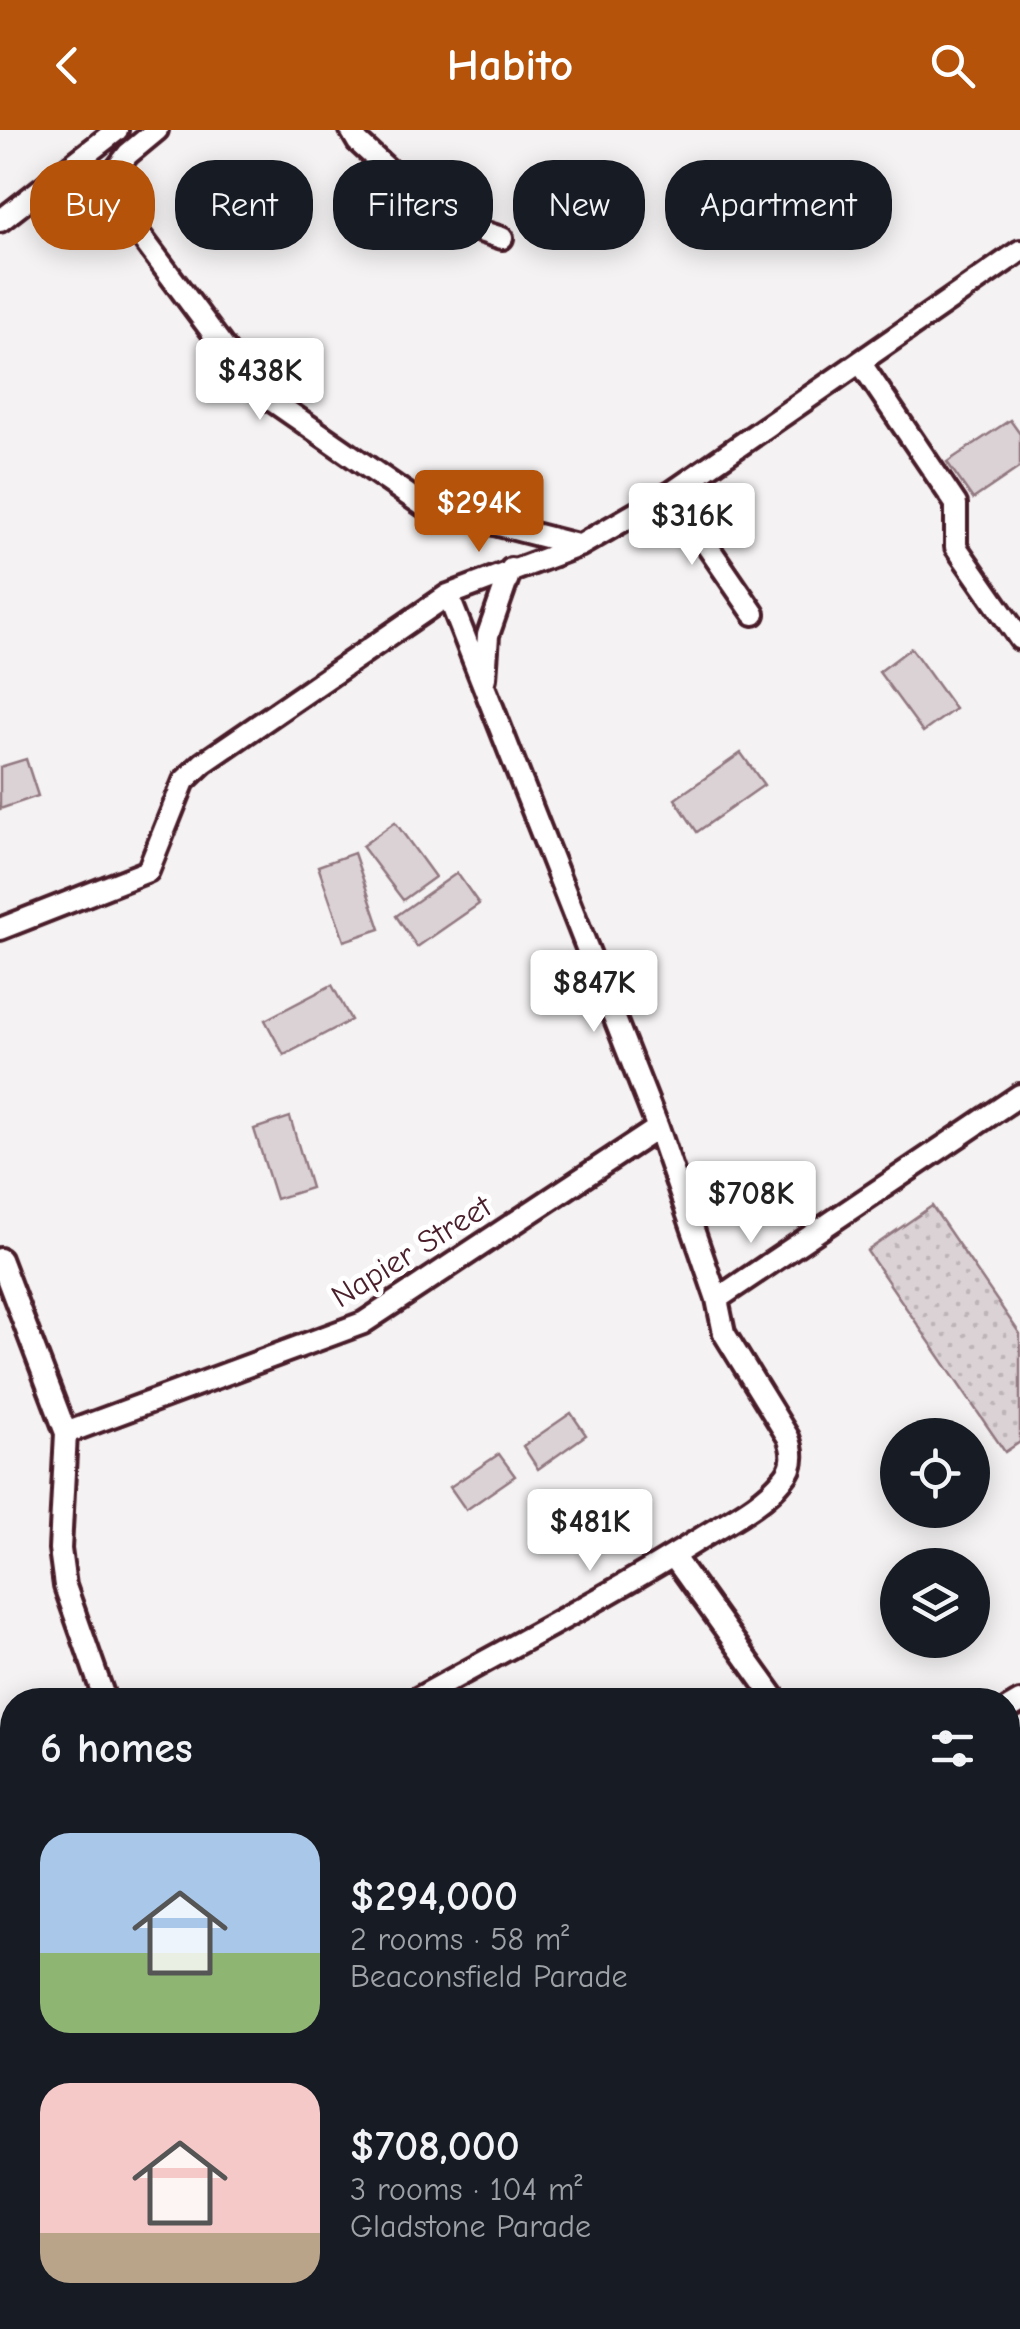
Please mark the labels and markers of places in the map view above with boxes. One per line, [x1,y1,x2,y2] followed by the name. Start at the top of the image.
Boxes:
[190,338,330,423] pin: $438K
[409,470,549,555] pin: $294K
[622,483,762,568] pin: $316K
[524,950,664,1035] pin: $847K
[681,1161,821,1246] pin: $708K
[520,1489,660,1574] pin: $481K

